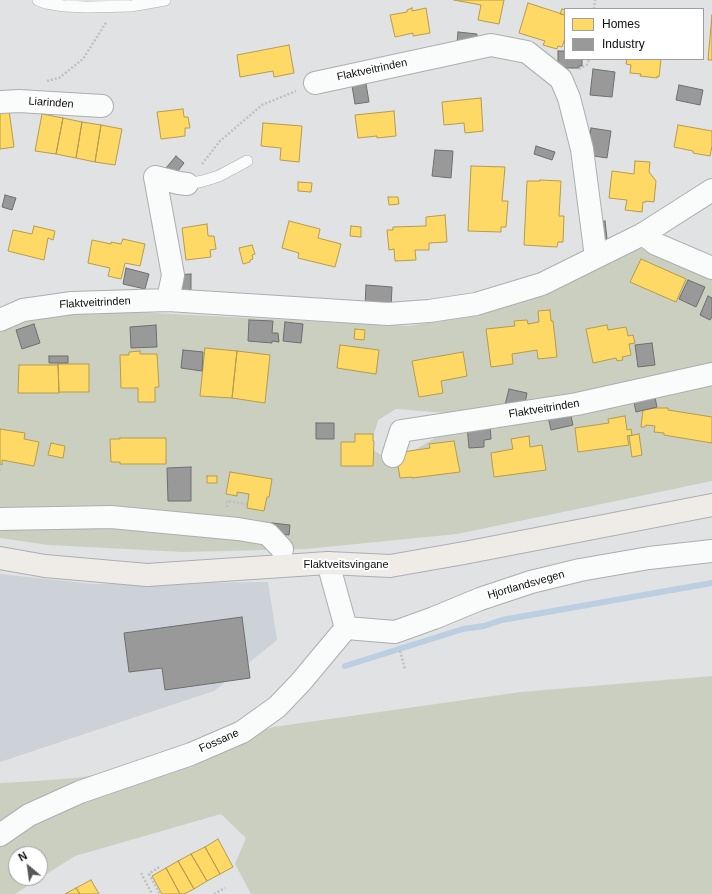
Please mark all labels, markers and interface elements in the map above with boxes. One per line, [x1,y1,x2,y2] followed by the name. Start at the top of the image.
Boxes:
[564,8,704,60] legend
[602,17,640,31] text: Homes
[602,37,645,51] text: Industry
[336,56,408,84] street label: Flaktveitrinden
[28,95,74,111] street label: Liarinden
[59,295,131,311] street label: Flaktveitrinden
[508,397,580,421] street label: Flaktveitrinden
[304,558,388,572] street label: Flaktveitsvingane
[486,568,566,602] street label: Hjortlandsvegen
[197,726,241,756] street label: Fossane
[8,846,48,886] north arrow
[16,849,29,864] text: N

